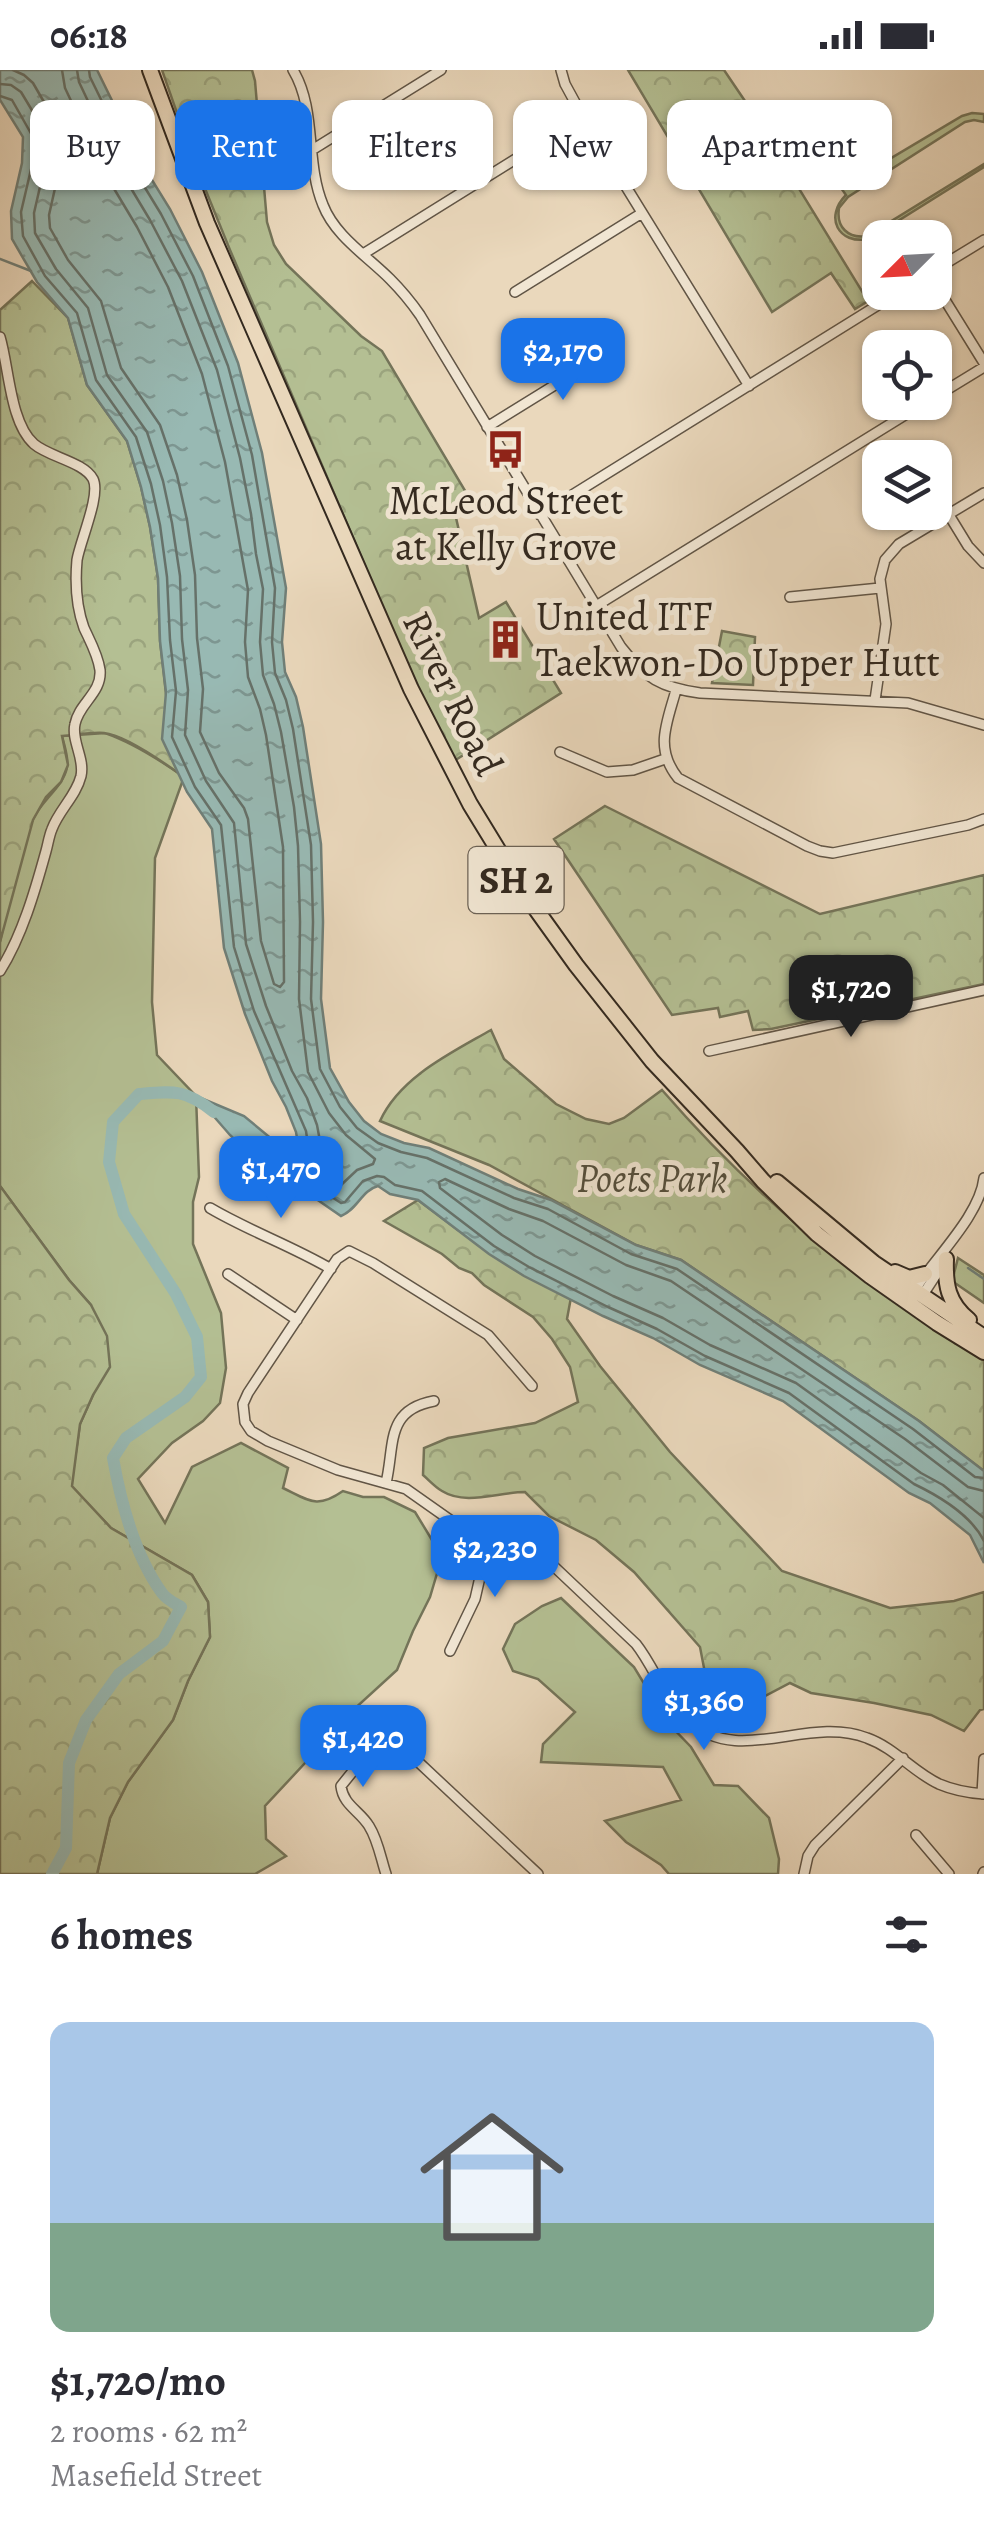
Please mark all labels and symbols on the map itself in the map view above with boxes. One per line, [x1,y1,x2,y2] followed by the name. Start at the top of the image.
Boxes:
[862,220,952,310] north arrow
[482,318,644,403] pin: $2,170
[485,429,527,471] bus stop icon: McLeod Street at Kelly Grove
[389,473,623,574] place label: McLeod Street at Kelly Grove
[536,589,940,690] place label: United ITF Taekwon-Do Upper Hutt
[390,601,517,785] street label: River Road
[485,618,527,660] building icon: United ITF Taekwon-Do Upper Hutt
[468,847,564,913] road number: SH 2
[770,955,932,1040] pin: $1,720
[200,1136,362,1221] pin: $1,470
[576,1151,728,1206] park label: Poets Park
[414,1515,576,1600] pin: $2,230
[623,1668,785,1753] pin: $1,360
[282,1705,444,1790] pin: $1,420

